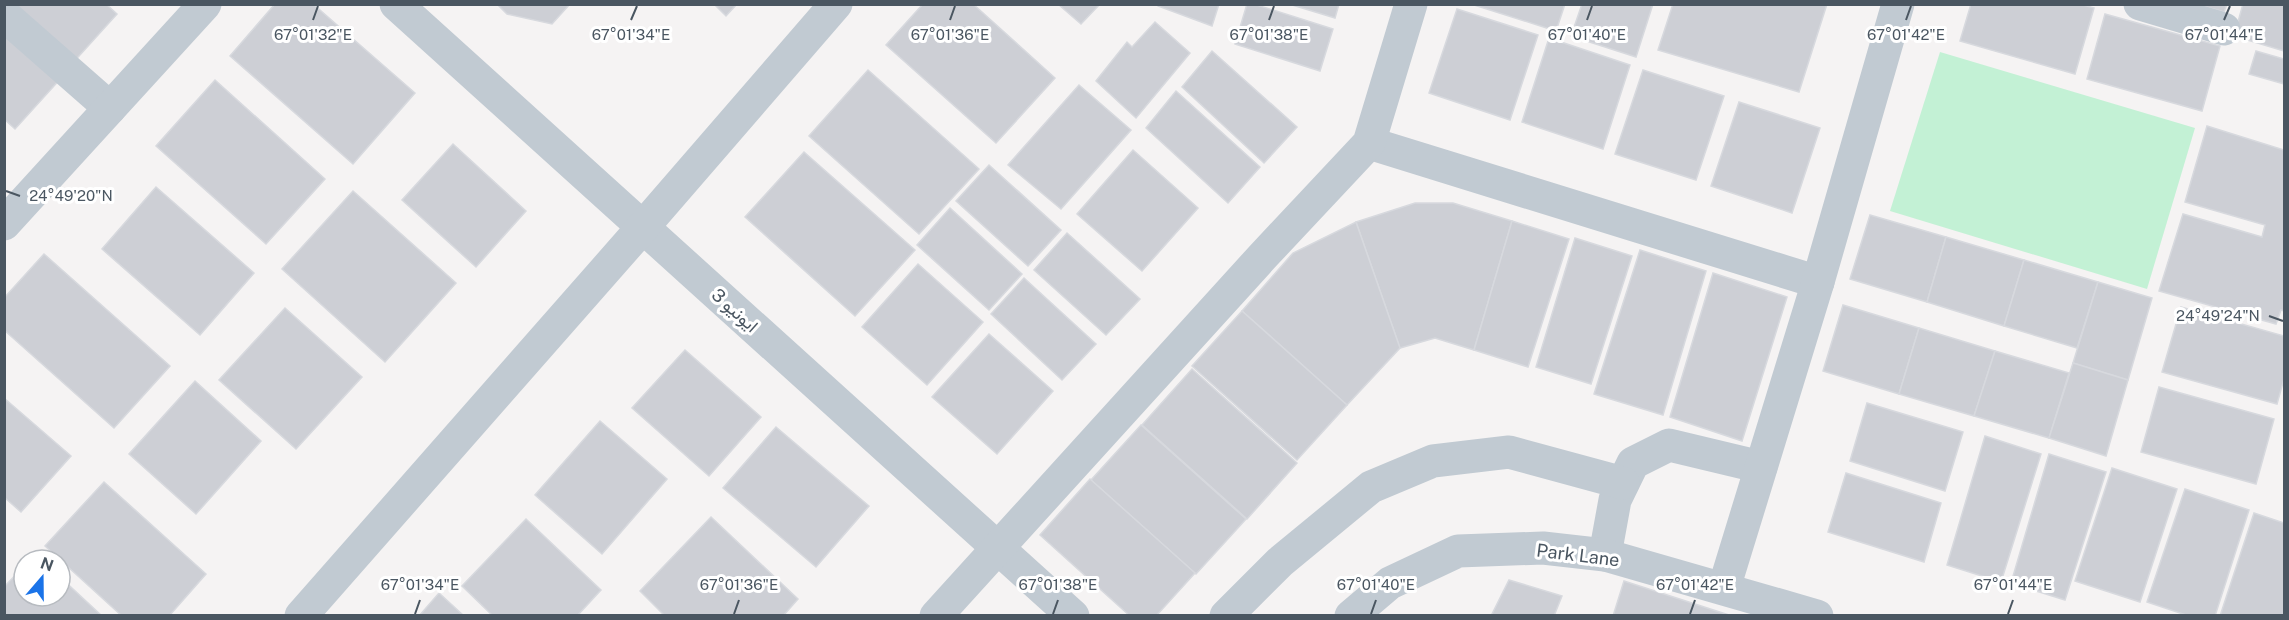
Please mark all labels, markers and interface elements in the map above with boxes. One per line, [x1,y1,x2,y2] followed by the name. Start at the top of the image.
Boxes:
[274,26,352,43] text: 67°01'32"E
[592,26,670,43] text: 67°01'34"E
[911,26,989,43] text: 67°01'36"E
[1230,26,1308,43] text: 67°01'38"E
[1548,26,1626,43] text: 67°01'40"E
[1867,26,1945,43] text: 67°01'42"E
[2185,26,2263,43] text: 67°01'44"E
[29,187,113,204] text: 24°49'20"N
[707,284,763,337] street label: ایونیو 3
[2176,307,2260,324] text: 24°49'24"N
[1535,539,1621,571] street label: Park Lane
[12,548,72,608] north arrow
[38,553,56,575] text: N
[381,576,459,593] text: 67°01'34"E
[700,576,778,593] text: 67°01'36"E
[1019,576,1097,593] text: 67°01'38"E
[1337,576,1415,593] text: 67°01'40"E
[1656,576,1734,593] text: 67°01'42"E
[1974,576,2052,593] text: 67°01'44"E

